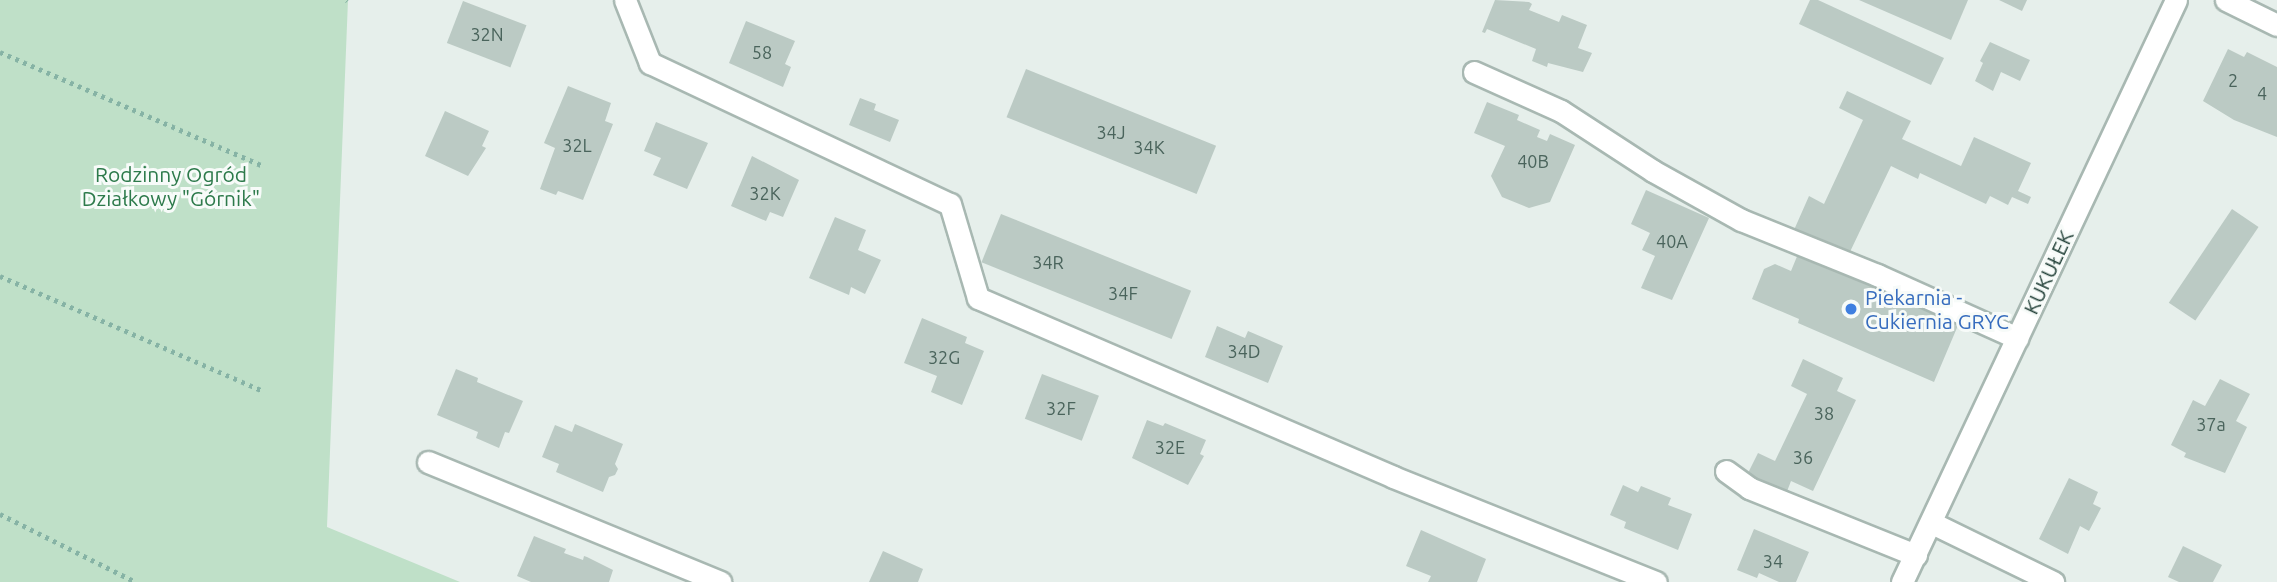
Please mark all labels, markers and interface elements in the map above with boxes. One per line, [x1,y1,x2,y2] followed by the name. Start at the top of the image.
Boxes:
[470,23,504,45] house number: 32N
[752,41,772,63] house number: 58
[2228,69,2238,91] house number: 2
[2257,82,2267,104] house number: 4
[1096,121,1126,143] house number: 34J
[562,134,592,156] house number: 32L
[1133,136,1165,158] house number: 34K
[1517,150,1549,172] house number: 40B
[82,161,260,211] park label: Rodzinny Ogród Działkowy "Górnik"
[749,182,781,204] house number: 32K
[2018,226,2078,318] street label: KUKUŁEK
[1656,230,1688,252] house number: 40A
[1032,251,1064,273] house number: 34R
[1108,282,1138,304] house number: 34F
[1865,284,2009,334] place label: Piekarnia - Cukiernia GRYC
[1843,301,1859,317] marker: Piekarnia - Cukiernia GRYC
[1227,340,1261,362] house number: 34D
[928,346,960,368] house number: 32G
[1046,397,1076,419] house number: 32F
[1814,402,1834,424] house number: 38
[2196,413,2226,435] house number: 37a
[1155,436,1185,458] house number: 32E
[1793,446,1813,468] house number: 36
[1763,550,1783,572] house number: 34

